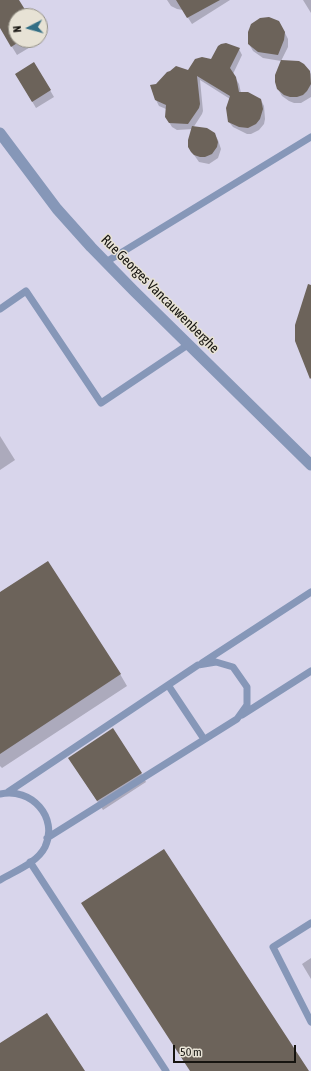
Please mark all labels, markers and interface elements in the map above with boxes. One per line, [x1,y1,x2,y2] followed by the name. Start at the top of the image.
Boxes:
[8,8,48,48] north arrow
[11,25,23,33] text: N
[97,231,223,357] street label: Rue Georges Vancauwenberghe
[175,1037,298,1063] scale bar
[180,1045,202,1059] text: 50 m

